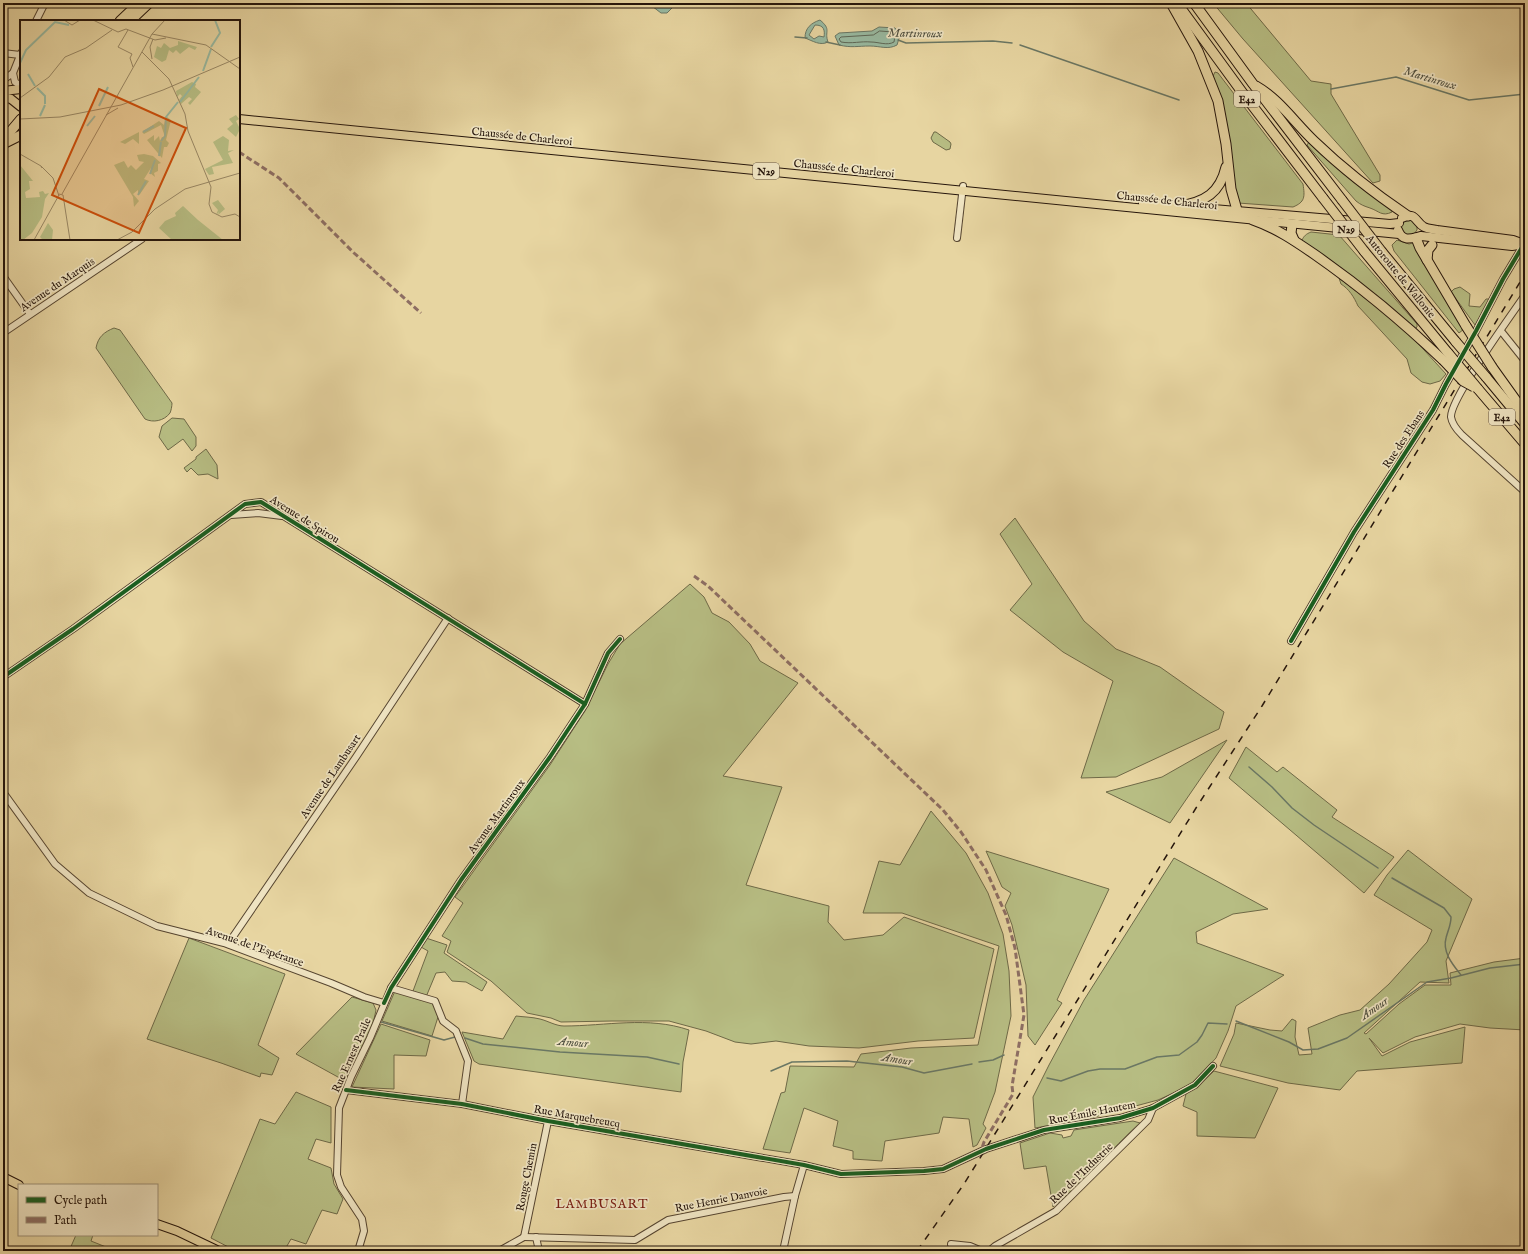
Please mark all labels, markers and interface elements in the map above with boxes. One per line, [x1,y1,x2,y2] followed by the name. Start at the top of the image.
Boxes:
[20,20,240,240] inset map
[888,26,942,41] water label: Martinroux
[1402,63,1458,94] water label: Martinroux
[1234,91,1260,107] road number: E42
[471,125,573,149] street label: Chaussée de Charleroi
[793,157,895,181] street label: Chaussée de Charleroi
[753,163,779,179] road number: N29
[1116,189,1218,213] street label: Chaussée de Charleroi
[1333,221,1359,237] road number: N29
[1362,231,1438,321] street label: Autoroute de Wallonie
[17,255,98,316] street label: Avenue du Marquis
[1380,408,1428,471] street label: Rue des Ebans
[1489,409,1515,425] road number: E42
[266,492,342,547] street label: Avenue de Spirou
[297,732,364,822] street label: Avenue de Lambusart
[464,776,529,857] street label: Avenue Martinroux
[203,923,305,970] street label: Avenue de l'Espérance
[1356,993,1392,1024] water label: Amour
[329,1016,375,1095] street label: Rue Ernest Praile
[555,1034,590,1051] water label: Amour
[879,1049,914,1069] water label: Amour
[1048,1098,1137,1128] street label: Rue Émile Hautem
[532,1102,622,1132] street label: Rue Marquebreucq
[1047,1140,1116,1207] street label: Rue de l'Industrie
[513,1142,540,1213] street label: Rouge Chemin
[18,1184,158,1236] legend
[674,1184,769,1216] street label: Rue Henrie Danvoie
[54,1193,108,1209] text: Cycle path
[555,1196,649,1213] district label: LAMBUSART
[54,1213,77,1228] text: Path

